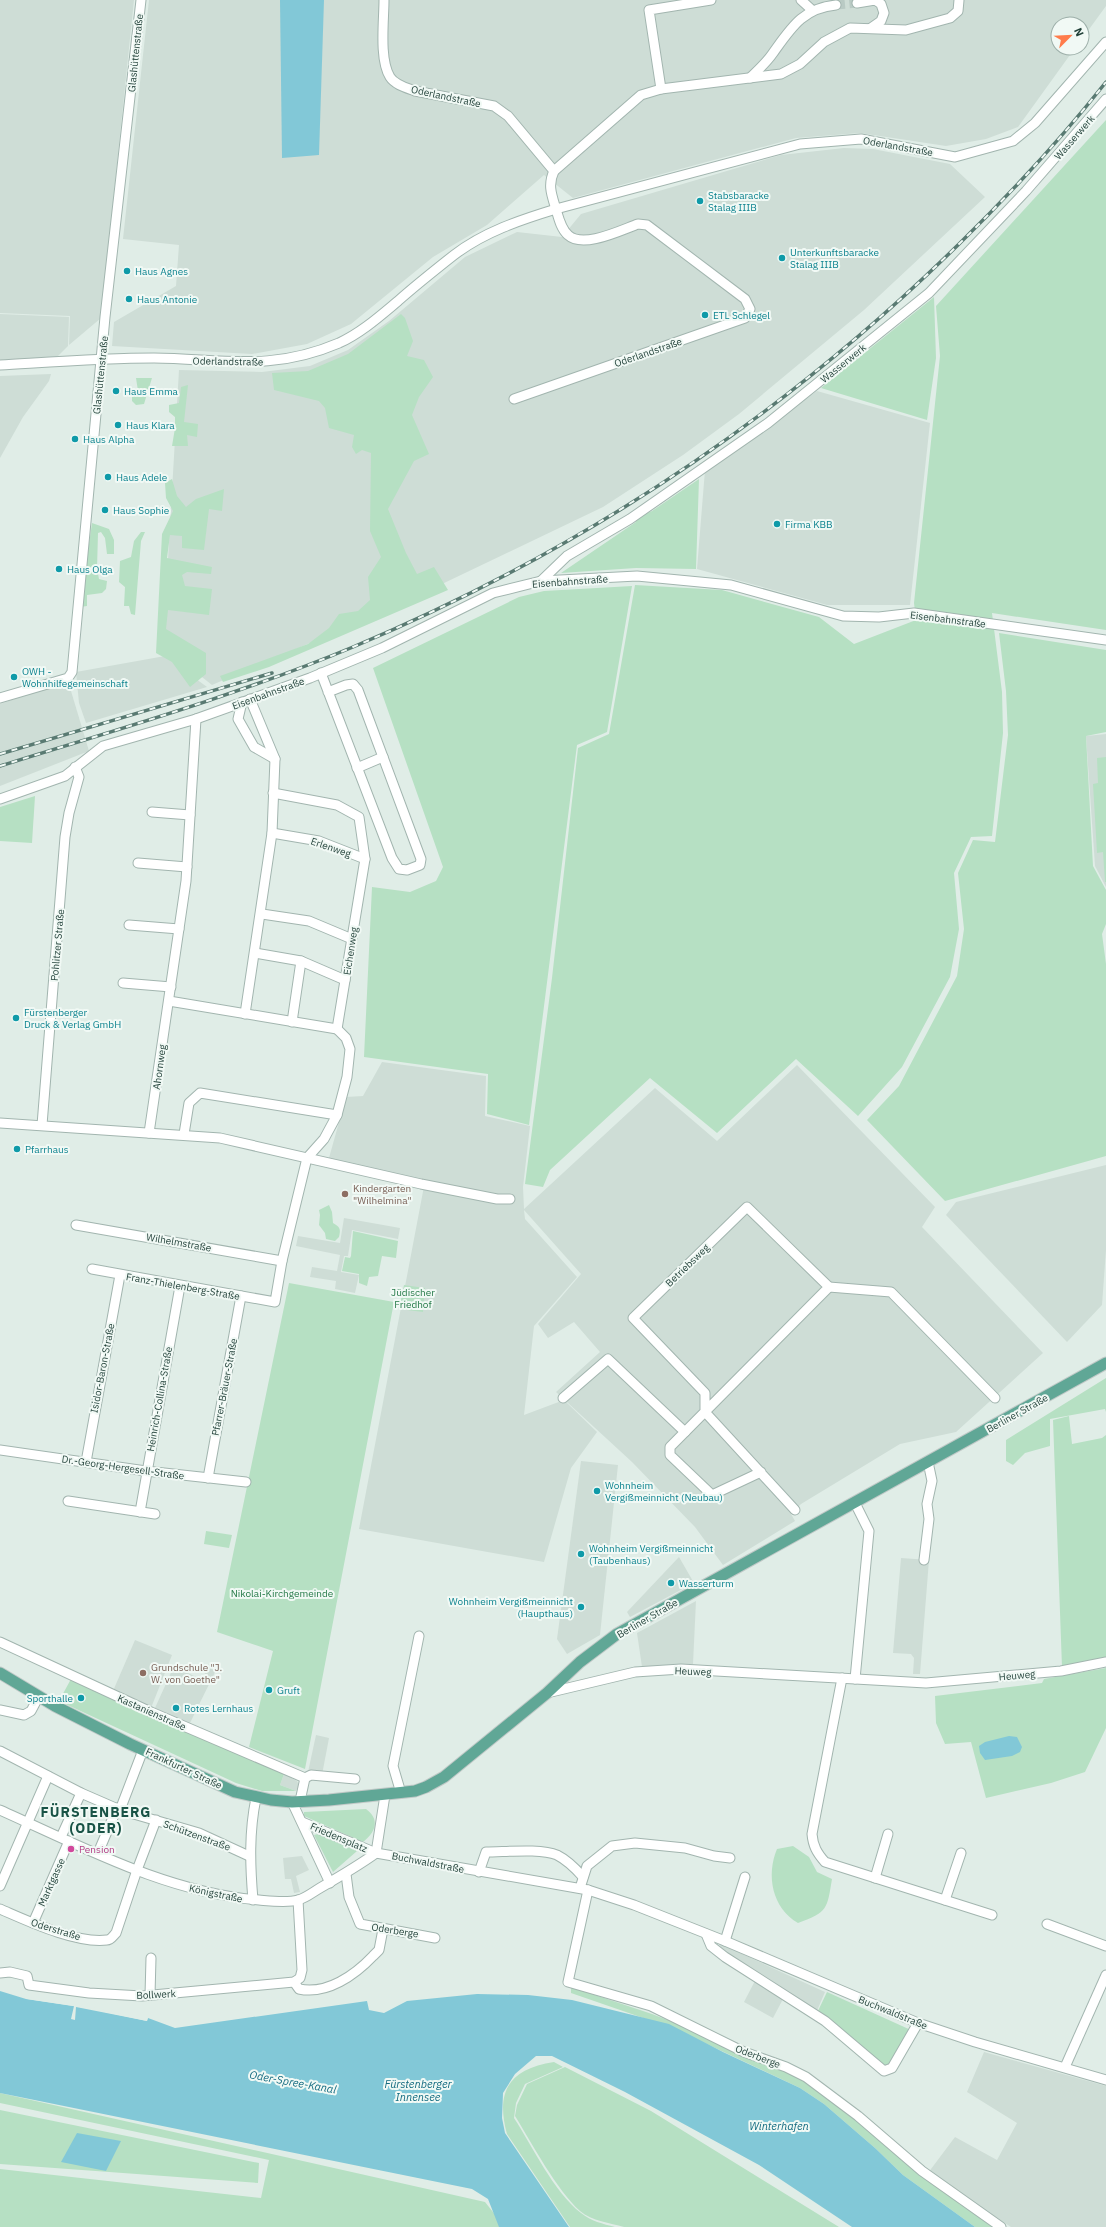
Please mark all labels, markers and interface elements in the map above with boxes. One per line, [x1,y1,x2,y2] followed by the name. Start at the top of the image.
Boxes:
[125,13,146,93] street label: Glashüttenstraße
[1050,16,1090,56] north arrow
[1071,25,1087,38] text: N
[410,83,482,110] street label: Oderlandstraße
[1051,112,1098,162] street label: Wasserwerk
[862,134,934,159] street label: Oderlandstraße
[708,189,770,214] place label: Stabsbaracke Stalag IIIB
[695,196,705,206] marker: Stabsbaracke Stalag IIIB
[790,246,879,271] place label: Unterkunftsbaracke Stalag IIIB
[777,253,787,263] marker: Unterkunftsbaracke Stalag IIIB
[135,265,188,278] place label: Haus Agnes
[122,266,132,276] marker: Haus Agnes
[137,293,198,306] place label: Haus Antonie
[124,294,134,304] marker: Haus Antonie
[713,309,770,322] place label: ETL Schlegel
[700,310,710,320] marker: ETL Schlegel
[90,335,111,415] street label: Glashüttenstraße
[613,335,684,370] street label: Oderlandstraße
[818,341,869,386] street label: Wasserwerk
[193,354,264,369] street label: Oderlandstraße
[124,385,179,398] place label: Haus Emma
[111,386,121,396] marker: Haus Emma
[126,419,175,432] place label: Haus Klara
[113,420,123,430] marker: Haus Klara
[83,433,135,446] place label: Haus Alpha
[70,434,80,444] marker: Haus Alpha
[116,471,168,484] place label: Haus Adele
[103,472,113,482] marker: Haus Adele
[113,504,170,517] place label: Haus Sophie
[100,505,110,515] marker: Haus Sophie
[785,518,833,531] place label: Firma KBB
[772,519,782,529] marker: Firma KBB
[67,563,113,576] place label: Haus Olga
[54,564,64,574] marker: Haus Olga
[532,572,609,591] street label: Eisenbahnstraße
[909,608,987,631] street label: Eisenbahnstraße
[22,665,129,690] place label: OWH - Wohnhilfegemeinschaft
[9,672,19,682] marker: OWH - Wohnhilfegemeinschaft
[230,674,307,713] street label: Eisenbahnstraße
[309,835,353,861] street label: Erlenweg
[48,908,67,982] street label: Pohlitzer Straße
[340,925,361,976] street label: Eichenweg
[24,1006,121,1031] place label: Fürstenberger Druck & Verlag GmbH
[11,1013,21,1023] marker: Fürstenberger Druck & Verlag GmbH
[150,1043,169,1090] street label: Ahornweg
[25,1143,69,1156] place label: Pfarrhaus
[12,1144,22,1154] marker: Pfarrhaus
[353,1182,412,1207] place label: Kindergarten "Wilhelmina"
[340,1189,350,1199] marker: Kindergarten "Wilhelmina"
[145,1230,213,1255] street label: Wilhelmstraße
[663,1241,713,1290] street label: Betriebsweg
[125,1270,241,1303] street label: Franz-Thielenberg-Straße
[391,1286,435,1311] park label: Jüdischer Friedhof
[87,1322,118,1414] street label: Isidor-Baron-Straße
[209,1337,240,1437] street label: Pfarrer-Bräuer-Straße
[144,1345,175,1453] street label: Heinrich-Collina-Straße
[984,1391,1051,1436] street label: Berliner Straße
[61,1452,185,1483] street label: Dr.-Georg-Hergesell-Straße
[605,1479,723,1504] place label: Wohnheim Vergißmeinnicht (Neubau)
[592,1486,602,1496] marker: Wohnheim Vergißmeinnicht (Neubau)
[589,1542,714,1567] place label: Wohnheim Vergißmeinnicht (Taubenhaus)
[576,1549,586,1559] marker: Wohnheim Vergißmeinnicht (Taubenhaus)
[679,1577,734,1590] place label: Wasserturm
[666,1578,676,1588] marker: Wasserturm
[231,1587,334,1600] park label: Nikolai-Kirchgemeinde
[449,1595,573,1620] place label: Wohnheim Vergißmeinnicht (Haupthaus)
[614,1595,681,1641] street label: Berliner Straße
[576,1602,586,1612] marker: Wohnheim Vergißmeinnicht (Haupthaus)
[151,1661,222,1686] place label: Grundschule "J. W. von Goethe"
[674,1664,712,1679] street label: Heuweg
[998,1667,1037,1684] street label: Heuweg
[138,1668,148,1678] marker: Grundschule "J. W. von Goethe"
[277,1684,301,1697] place label: Gruft
[264,1685,274,1695] marker: Gruft
[27,1692,73,1705] place label: Sporthalle
[115,1692,189,1734] street label: Kastanienstraße
[76,1693,86,1703] marker: Sporthalle
[184,1702,253,1715] place label: Rotes Lernhaus
[171,1703,181,1713] marker: Rotes Lernhaus
[143,1745,225,1792] street label: Frankfurter Straße
[41,1803,151,1837] district label: FÜRSTENBERG (ODER)
[161,1817,233,1854] street label: Schützenstraße
[308,1820,370,1855] street label: Friedensplatz
[79,1843,115,1856] place label: Pension
[66,1844,76,1854] marker: Pension
[391,1849,466,1876] street label: Buchwaldstraße
[35,1856,68,1908] street label: Marktgasse
[188,1881,244,1906] street label: Königstraße
[29,1916,83,1943] street label: Oderstraße
[370,1920,420,1941] street label: Oderberge
[136,1987,177,2002] street label: Bollwerk
[856,1993,930,2032] street label: Buchwaldstraße
[733,2042,783,2071] street label: Oderberge
[249,2067,338,2097] water label: Oder-Spree-Kanal
[384,2077,453,2104] water label: Fürstenberger Innensee
[749,2119,809,2133] water label: Winterhafen

